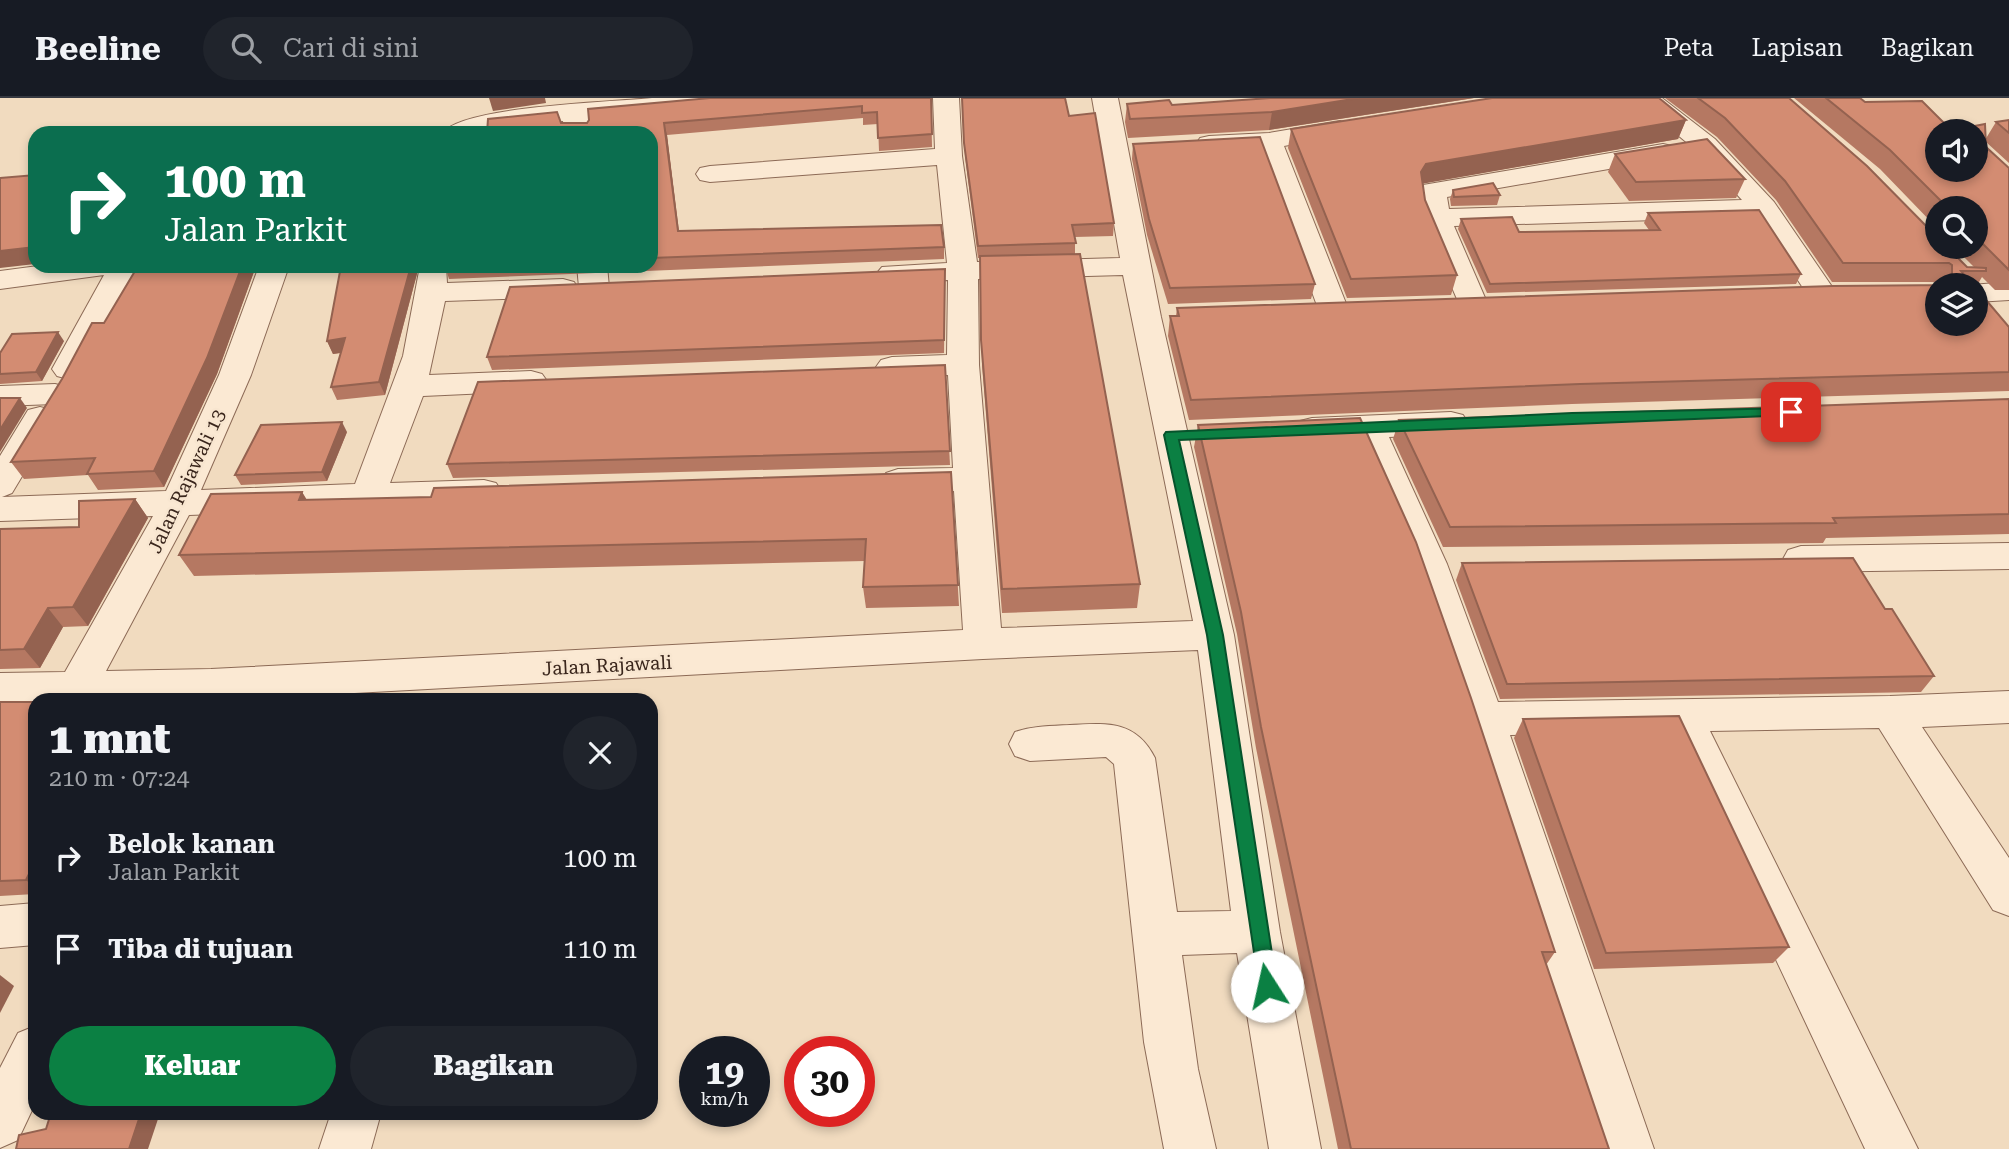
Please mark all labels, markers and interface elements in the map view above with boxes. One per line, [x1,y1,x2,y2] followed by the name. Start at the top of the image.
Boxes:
[203,17,693,80] search box
[35,29,161,68] text: Beeline
[227,29,265,67] icon: search
[283,33,419,63] text: Cari di sini
[1664,34,1714,62] text: Peta
[1752,34,1843,62] text: Lapisan
[1881,34,1974,62] text: Bagikan
[1925,119,1988,336] map controls
[1925,119,1988,182] button: sound
[164,152,306,209] text: 100 m
[49,154,140,245] icon: right
[1925,196,1988,259] button: search
[164,211,347,249] text: Jalan Parkit
[1925,273,1988,336] button: layers
[1761,382,1821,442] pin
[1772,393,1810,431] icon: arrive
[143,406,230,557] street label: Jalan Rajawali 13
[541,651,673,680] street label: Jalan Rajawali
[49,714,170,763] text: 1 mnt
[563,716,637,790] button: close
[49,765,189,792] text: 210 m · 07:24
[108,829,275,859] text: Belok kanan
[49,839,87,877] icon: right
[563,843,637,873] text: 100 m
[108,859,240,886] text: Jalan Parkit
[49,930,87,968] icon: arrive
[108,934,293,964] text: Tiba di tujuan
[563,934,637,964] text: 110 m
[1230,949,1304,1023] position arrow
[49,1026,336,1106] button: Keluar
[350,1026,637,1106] button: Bagikan
[784,1036,875,1127] speed limit sign: 30
[705,1052,744,1093] text: 19
[700,1088,749,1109] text: km/h

